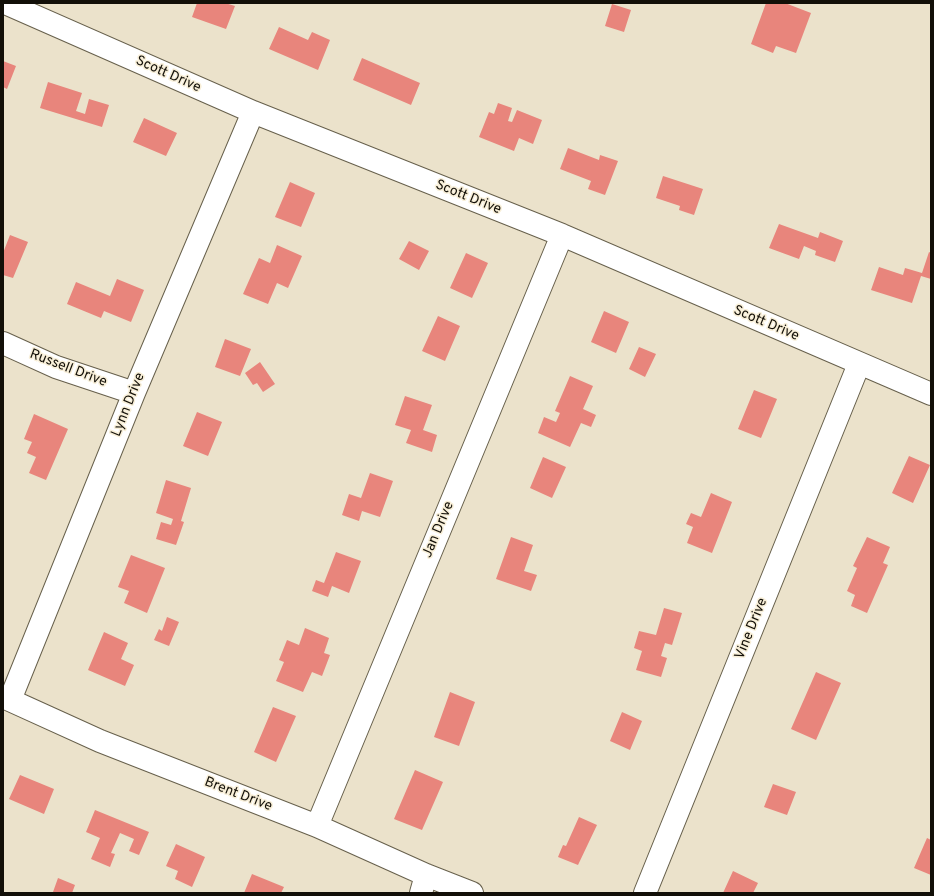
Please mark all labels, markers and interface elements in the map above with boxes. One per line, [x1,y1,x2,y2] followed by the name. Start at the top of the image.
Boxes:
[133,53,203,97] street label: Scott Drive
[433,177,503,219] street label: Scott Drive
[731,303,801,345] street label: Scott Drive
[27,347,109,391] street label: Russell Drive
[109,371,149,439] street label: Lynn Drive
[420,499,458,561] street label: Jan Drive
[732,596,772,662] street label: Vine Drive
[202,774,274,816] street label: Brent Drive

